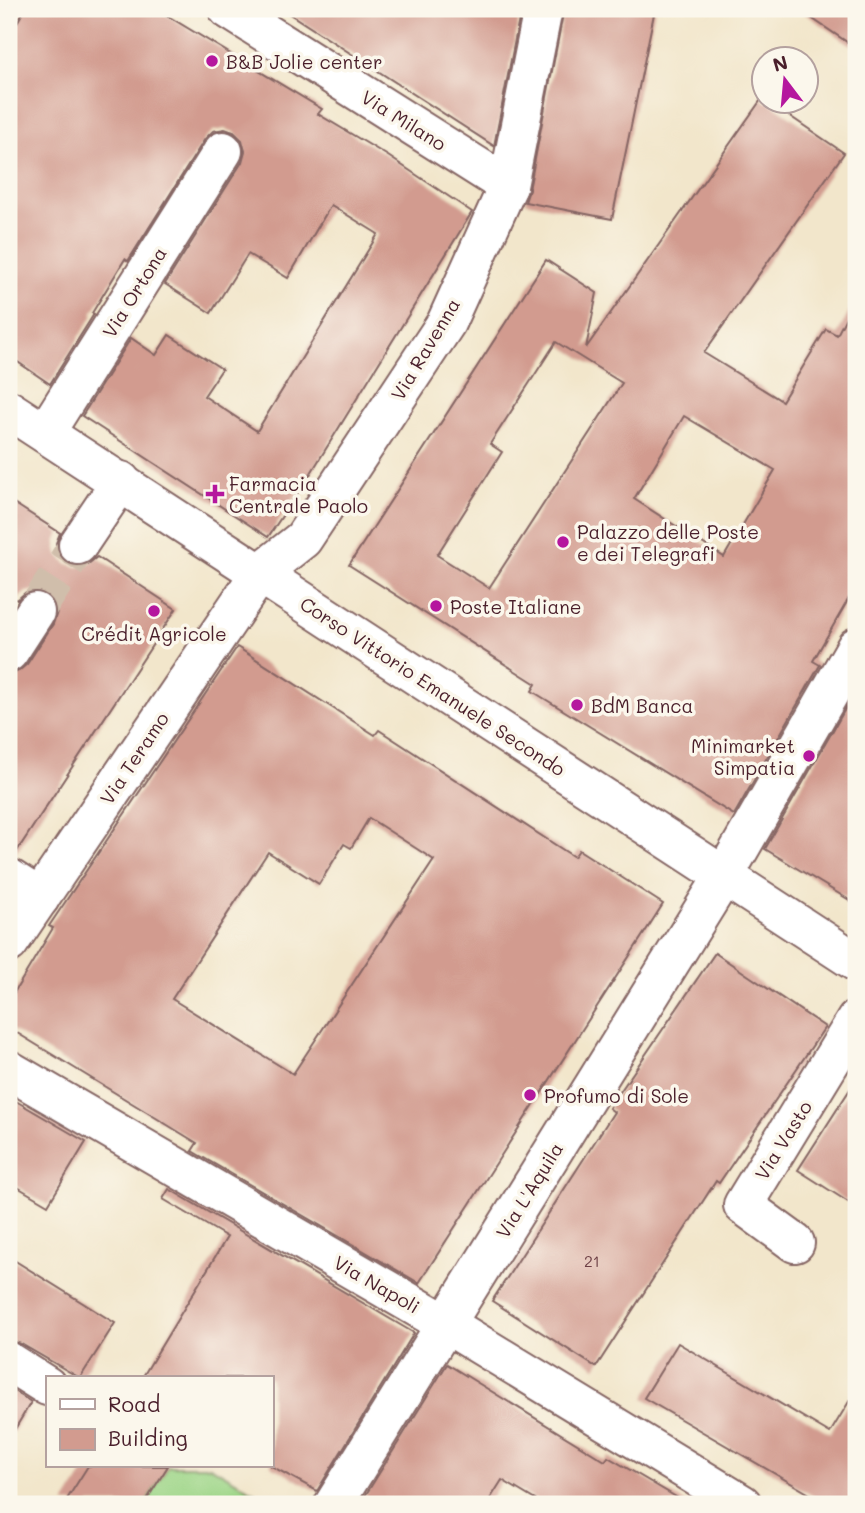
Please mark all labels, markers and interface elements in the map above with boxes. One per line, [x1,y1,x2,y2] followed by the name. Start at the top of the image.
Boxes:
[750,46,820,116] north arrow
[226,49,383,74] place label: B&B Jolie center
[770,49,791,77] text: N
[204,53,220,69] marker: B&B Jolie center
[357,84,451,156] street label: Via Milano
[96,242,172,342] street label: Via Ortona
[385,293,465,405] street label: Via Ravenna
[229,471,368,518] place label: Farmacia Centrale Paolo
[207,486,223,502] marker: Farmacia Centrale Paolo
[577,519,759,566] place label: Palazzo delle Poste e dei Telegrafi
[555,534,571,550] marker: Palazzo delle Poste e dei Telegrafi
[296,591,570,781] street label: Corso Vittorio Emanuele Secondo
[450,594,582,619] place label: Poste Italiane
[428,598,444,614] marker: Poste Italiane
[146,603,162,619] marker: Crédit Agricole
[81,621,227,646] place label: Crédit Agricole
[591,693,693,718] place label: BdM Banca
[569,697,585,713] marker: BdM Banca
[94,707,174,809] street label: Via Teramo
[691,733,795,780] place label: Minimarket Simpatia
[801,748,817,764] marker: Minimarket Simpatia
[544,1083,689,1108] place label: Profumo di Sole
[522,1087,538,1103] marker: Profumo di Sole
[749,1096,817,1184] street label: Via Vasto
[490,1137,568,1243] street label: Via L'Aquila
[329,1249,425,1319] street label: Via Napoli
[584,1250,600,1271] house number: 21
[46,1376,273,1468] legend
[108,1390,160,1417] text: Road
[108,1424,188,1451] text: Building

